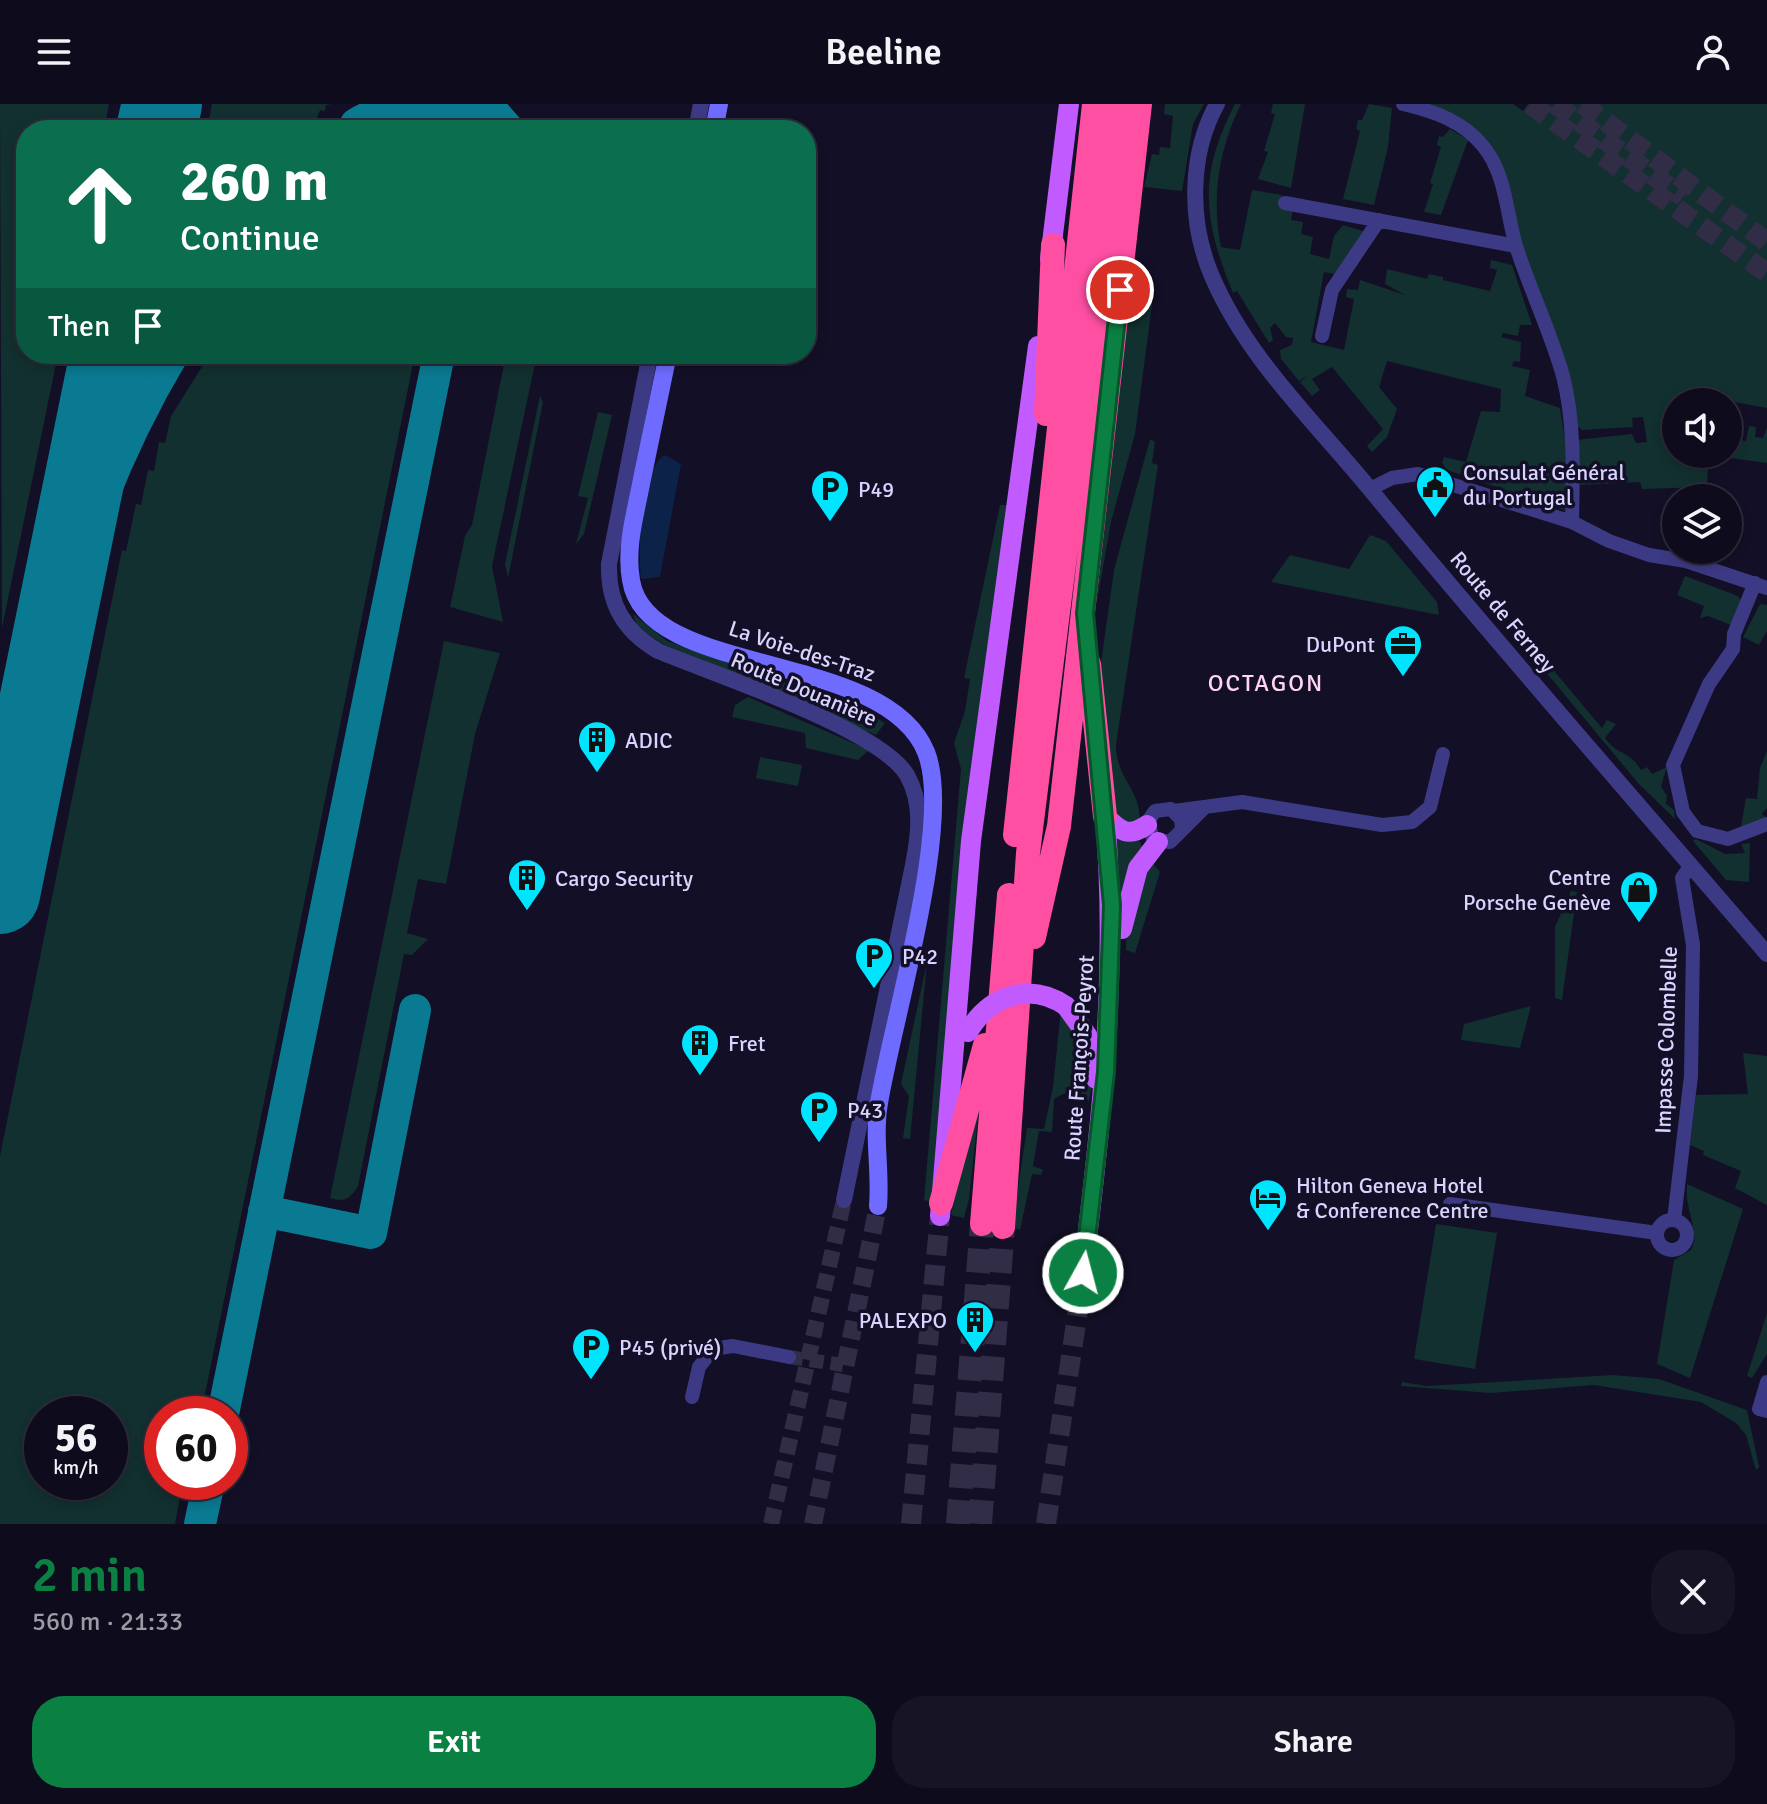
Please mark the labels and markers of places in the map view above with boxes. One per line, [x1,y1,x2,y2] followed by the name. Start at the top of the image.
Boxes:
[1086,256,1154,324] pin
[1463,459,1625,511] place label: Consulat Général du Portugal
[1414,464,1456,519] public building icon: Consulat Général du Portugal
[809,468,851,523] parking icon: P49
[858,476,894,503] place label: P49
[1382,623,1424,678] office icon: DuPont
[1306,631,1375,658] place label: DuPont
[576,719,618,774] building icon: ADIC
[625,727,672,754] place label: ADIC
[506,857,548,912] building icon: Cargo Security
[1463,864,1611,916] place label: Centre Porsche Genève
[555,865,694,892] place label: Cargo Security
[1618,869,1660,924] shop icon: Centre Porsche Genève
[853,935,895,990] parking icon: P42
[902,943,938,970] place label: P42
[679,1022,721,1077] building icon: Fret
[728,1030,766,1057] place label: Fret
[798,1089,840,1144] parking icon: P43
[847,1097,883,1124] place label: P43
[1296,1172,1489,1224] place label: Hilton Geneva Hotel & Conference Centre
[1247,1177,1289,1232] hotel icon: Hilton Geneva Hotel & Conference Centre
[954,1299,996,1354] building icon: PALEXPO
[859,1307,947,1334] place label: PALEXPO
[570,1326,612,1381] parking icon: P45 (privé)
[619,1334,721,1361] place label: P45 (privé)

